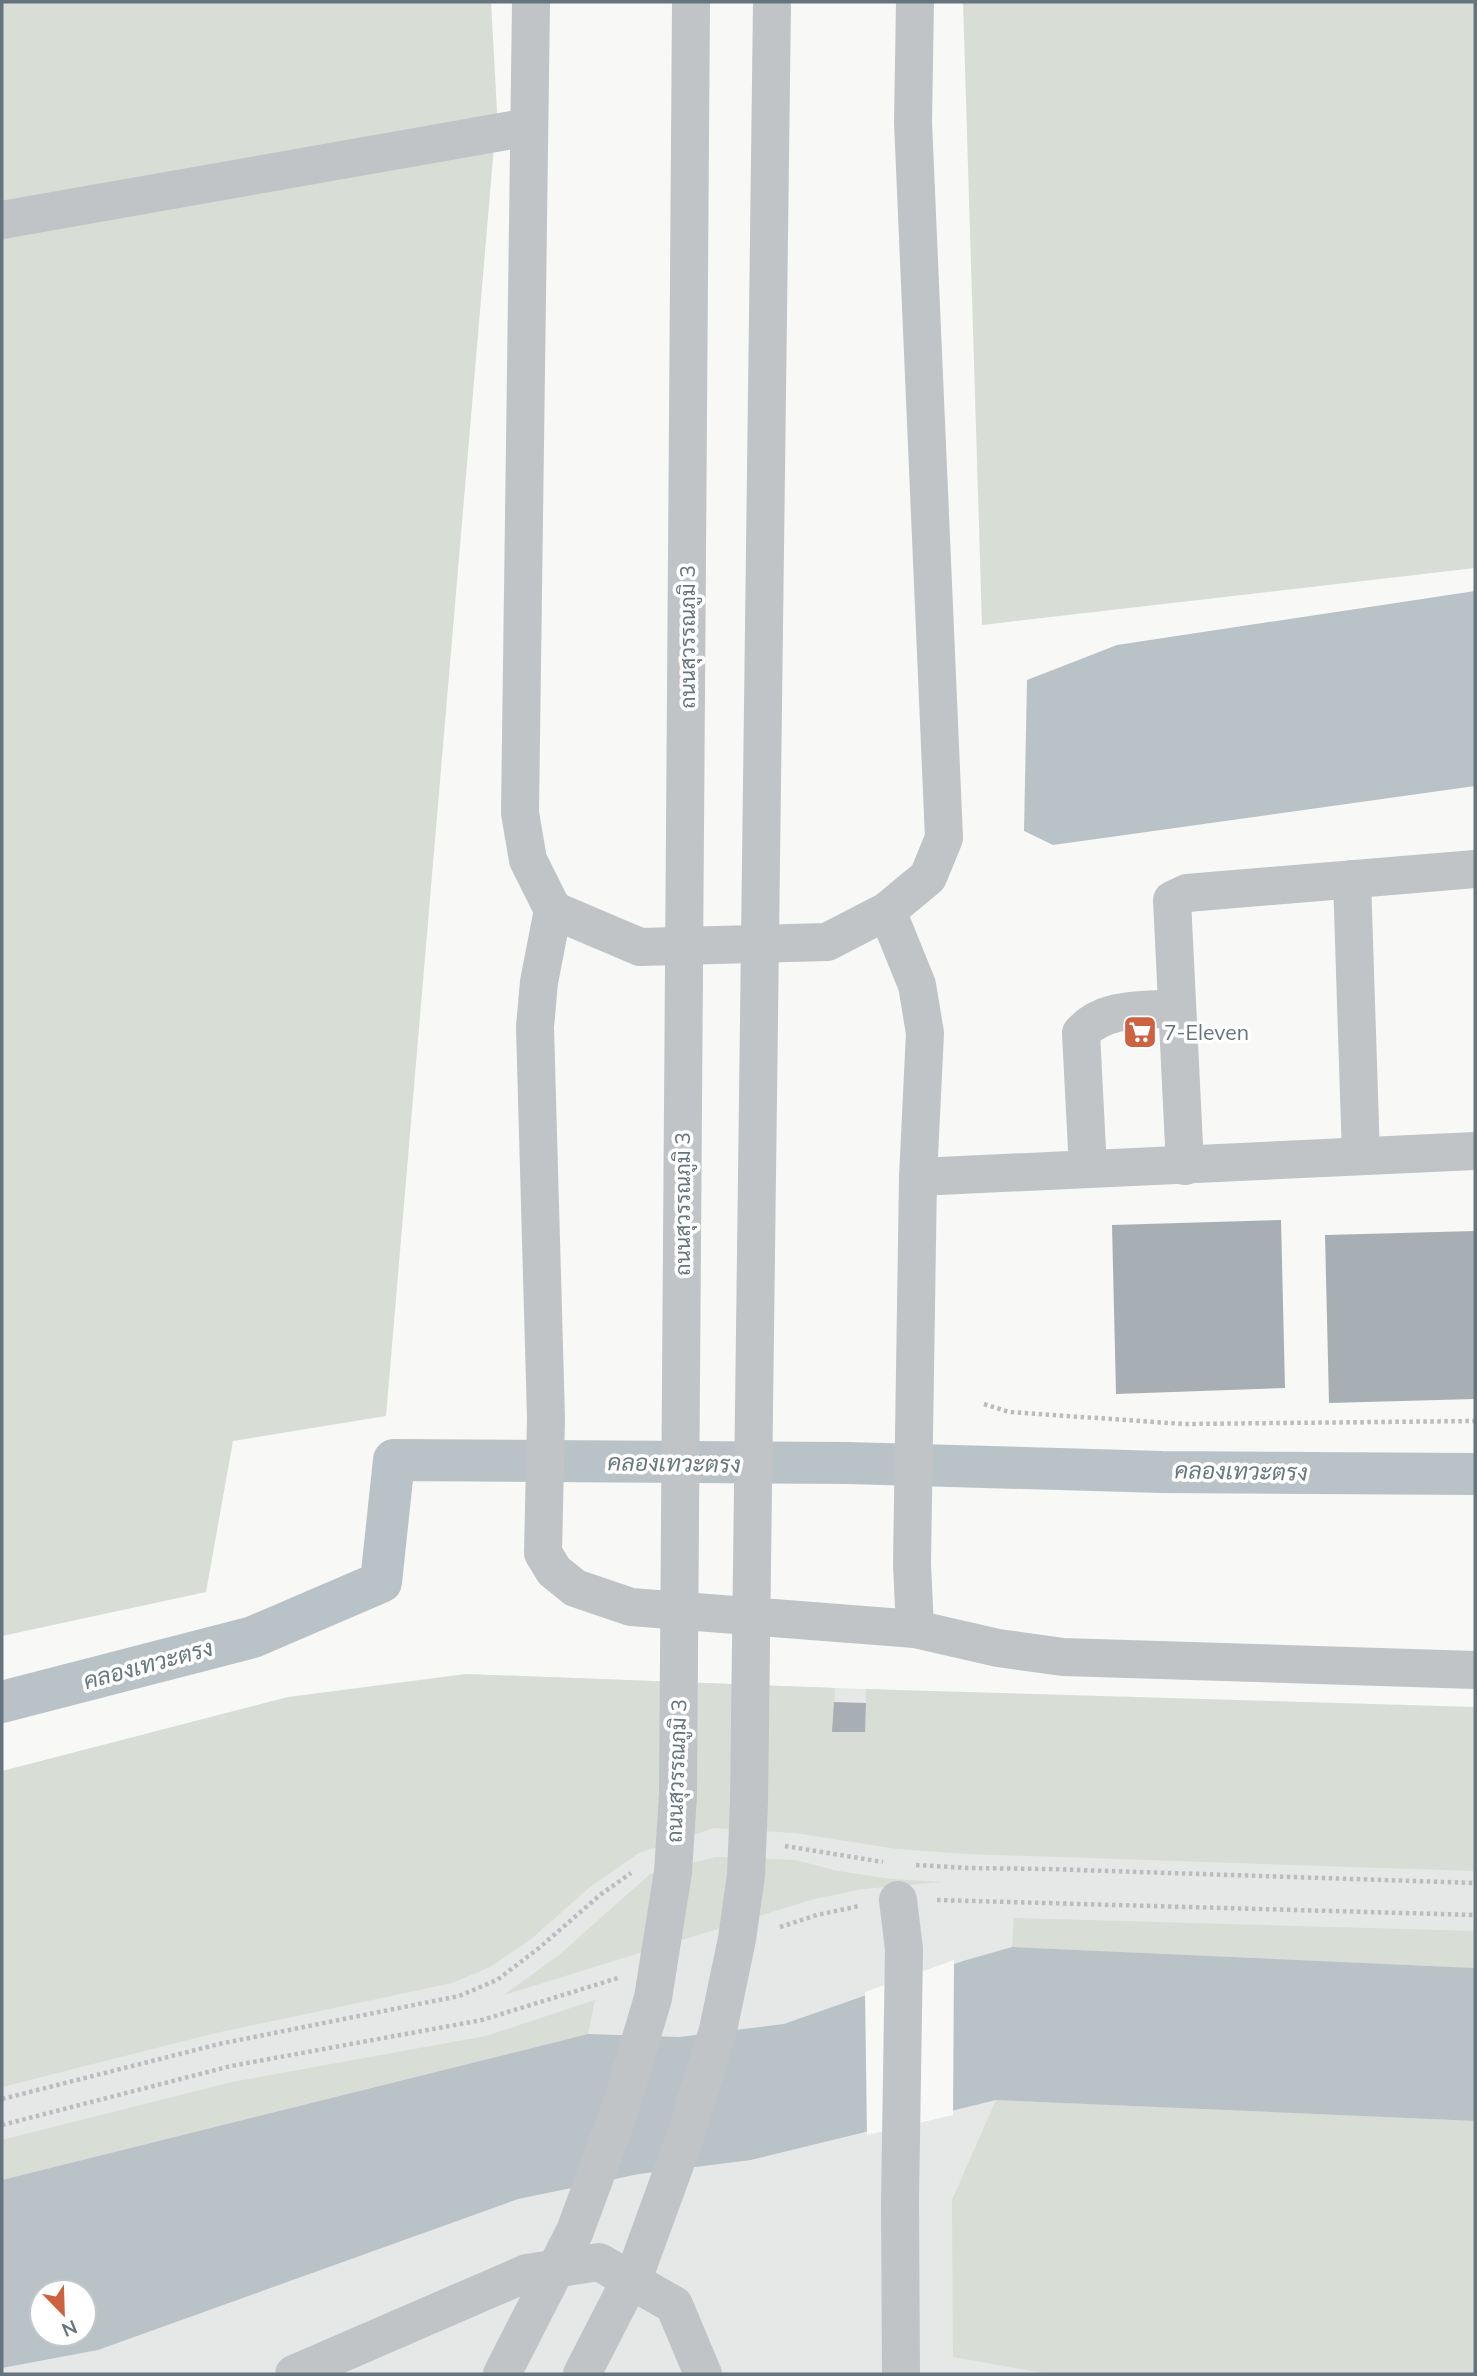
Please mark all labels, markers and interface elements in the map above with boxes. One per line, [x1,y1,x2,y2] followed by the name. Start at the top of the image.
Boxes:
[674,565,703,709] street label: ถนนสุวรรณภูมิ 3
[1121,1013,1159,1051] supermarket icon: 7-Eleven
[1164,1019,1249,1045] place label: 7-Eleven
[669,1132,698,1276] street label: ถนนสุวรรณภูมิ 3
[607,1447,741,1479] water label: คลองเทวะตรง
[1174,1455,1308,1487] water label: คลองเทวะตรง
[80,1633,216,1695] water label: คลองเทวะตรง
[661,1699,694,1843] street label: ถนนสุวรรณภูมิ 3
[28,2278,98,2348] north arrow
[58,2315,81,2342] text: N

